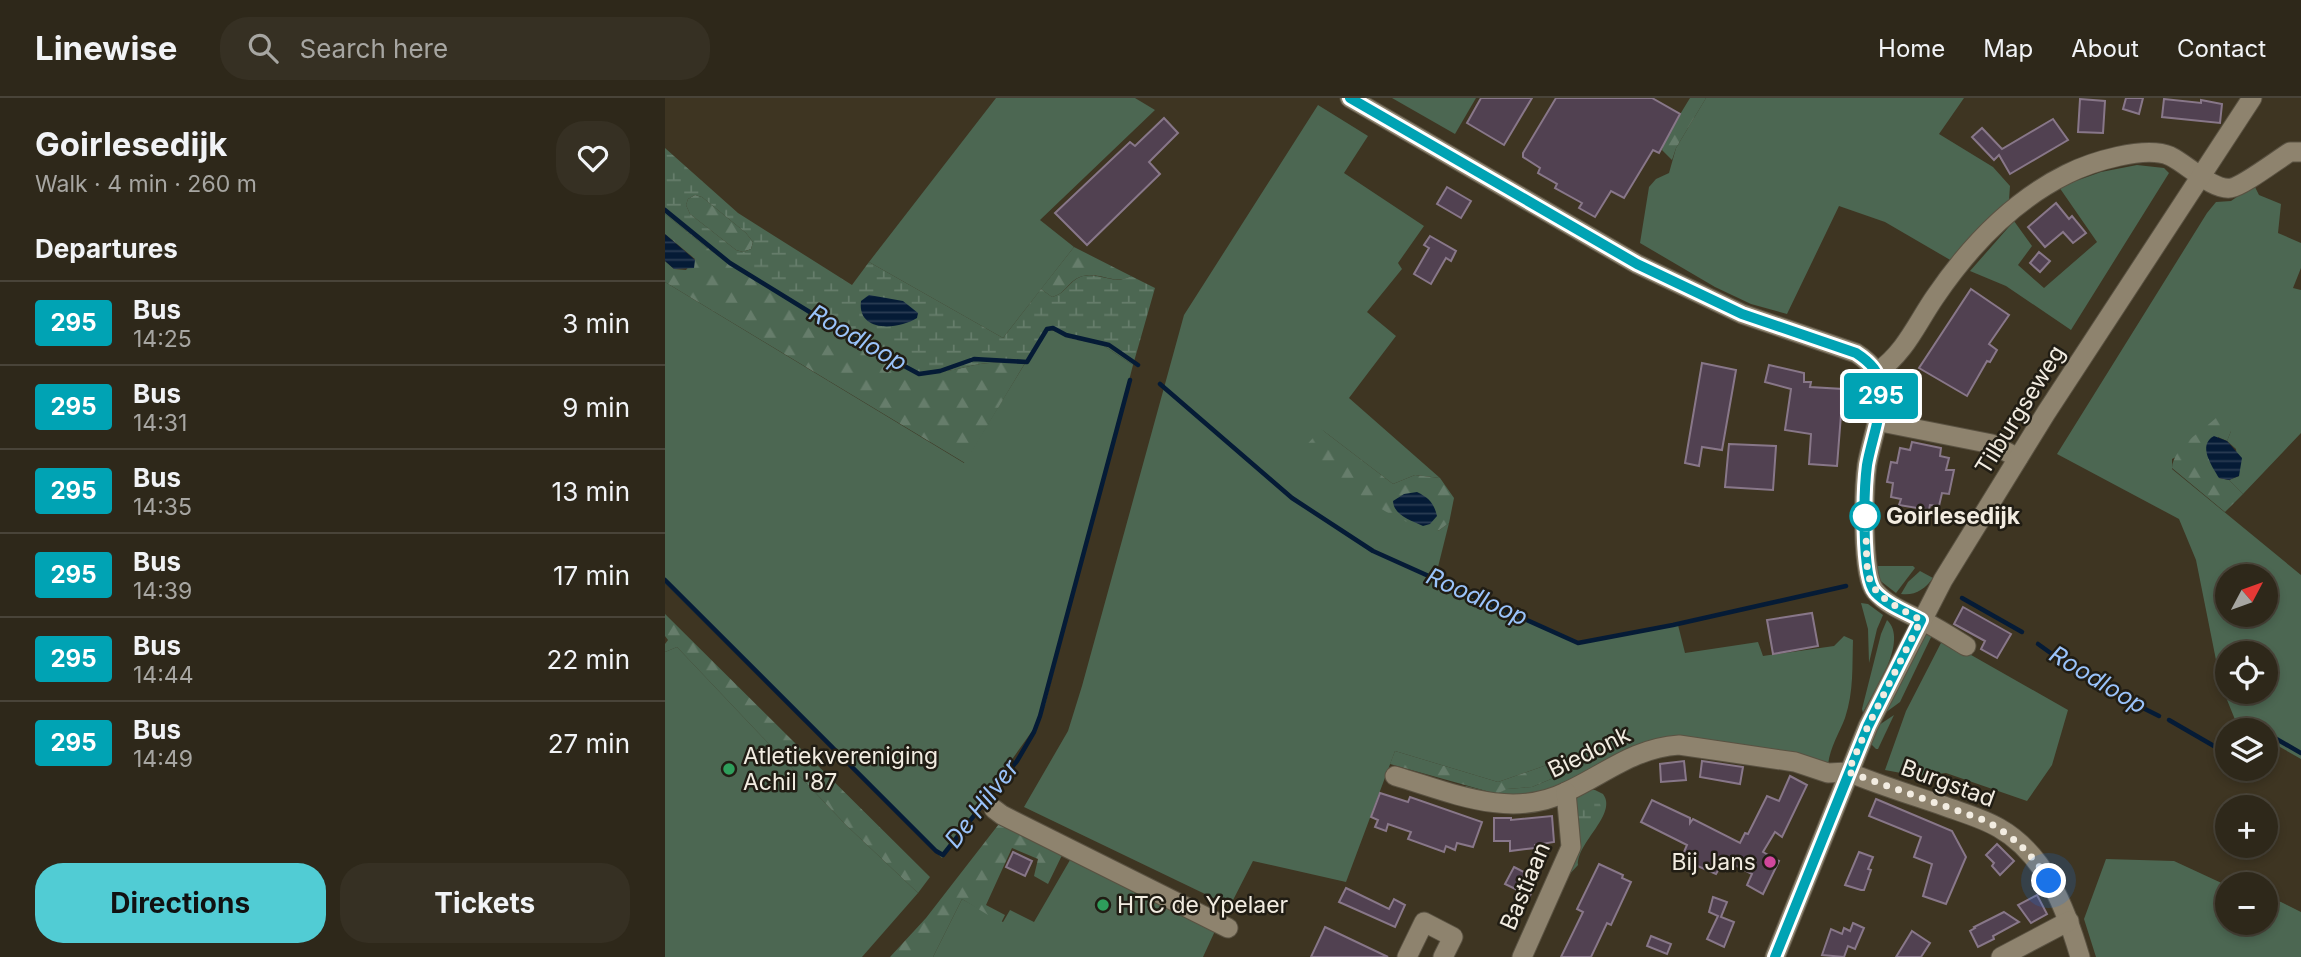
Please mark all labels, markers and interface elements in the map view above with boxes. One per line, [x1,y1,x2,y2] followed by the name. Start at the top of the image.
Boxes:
[220,17,710,80] search box
[35,28,178,68] text: Linewise
[244,29,282,67] icon: search
[300,33,448,64] text: Search here
[1878,34,1945,63] text: Home
[1983,34,2033,63] text: Map
[2071,34,2139,63] text: About
[2177,34,2266,63] text: Contact
[556,121,630,195] button: heart
[35,124,227,164] text: Goirlesedijk
[35,170,257,198] text: Walk · 4 min · 260 m
[35,233,178,264] text: Departures
[133,294,181,325] text: Bus
[804,298,912,377] water label: Roodloop
[50,308,97,337] text: 295
[562,308,630,339] text: 3 min
[133,325,192,353] text: 14:25
[1969,340,2071,480] street label: Tilburgseweg
[1841,373,1921,419] line badge: 295
[133,378,181,409] text: Bus
[1858,381,1904,410] text: 295
[50,392,97,421] text: 295
[562,392,630,423] text: 9 min
[133,409,187,437] text: 14:31
[133,462,181,493] text: Bus
[50,476,97,505] text: 295
[552,476,630,507] text: 13 min
[133,493,192,521] text: 14:35
[1850,501,1880,531] marker: Goirlesedijk
[1886,502,2021,530] place label: Goirlesedijk
[133,546,181,577] text: Bus
[50,560,97,589] text: 295
[553,560,630,591] text: 17 min
[1422,561,1532,632] water label: Roodloop
[2215,564,2279,626] north arrow
[2215,564,2278,935] map controls
[133,577,192,605] text: 14:39
[133,630,181,661] text: Bus
[2045,639,2152,720] water label: Roodloop
[2215,641,2278,704] button: locate
[50,644,97,673] text: 295
[547,644,630,675] text: 22 min
[133,661,194,689] text: 14:44
[133,714,181,745] text: Bus
[2215,718,2278,781] button: layers
[1543,720,1635,784] street label: Biedonk
[50,728,97,757] text: 295
[548,728,630,759] text: 27 min
[743,742,938,796] place label: Atletiekvereniging Achil '87
[133,745,193,773] text: 14:49
[938,753,1025,853] water label: De Hilver
[1897,753,1999,813] street label: Burgstad
[721,761,737,777] marker: Atletiekvereniging Achil '87
[2215,795,2278,858] button: +
[1494,838,1556,934] street label: Bastiaan
[1672,848,1756,876] place label: Bij Jans
[1762,854,1778,870] marker: Bij Jans
[35,863,326,943] button: Directions
[340,863,630,943] button: Tickets
[2031,863,2066,898] your location
[2215,872,2278,935] button: −
[1117,891,1289,919] place label: HTC de Ypelaer
[1095,897,1111,913] marker: HTC de Ypelaer

